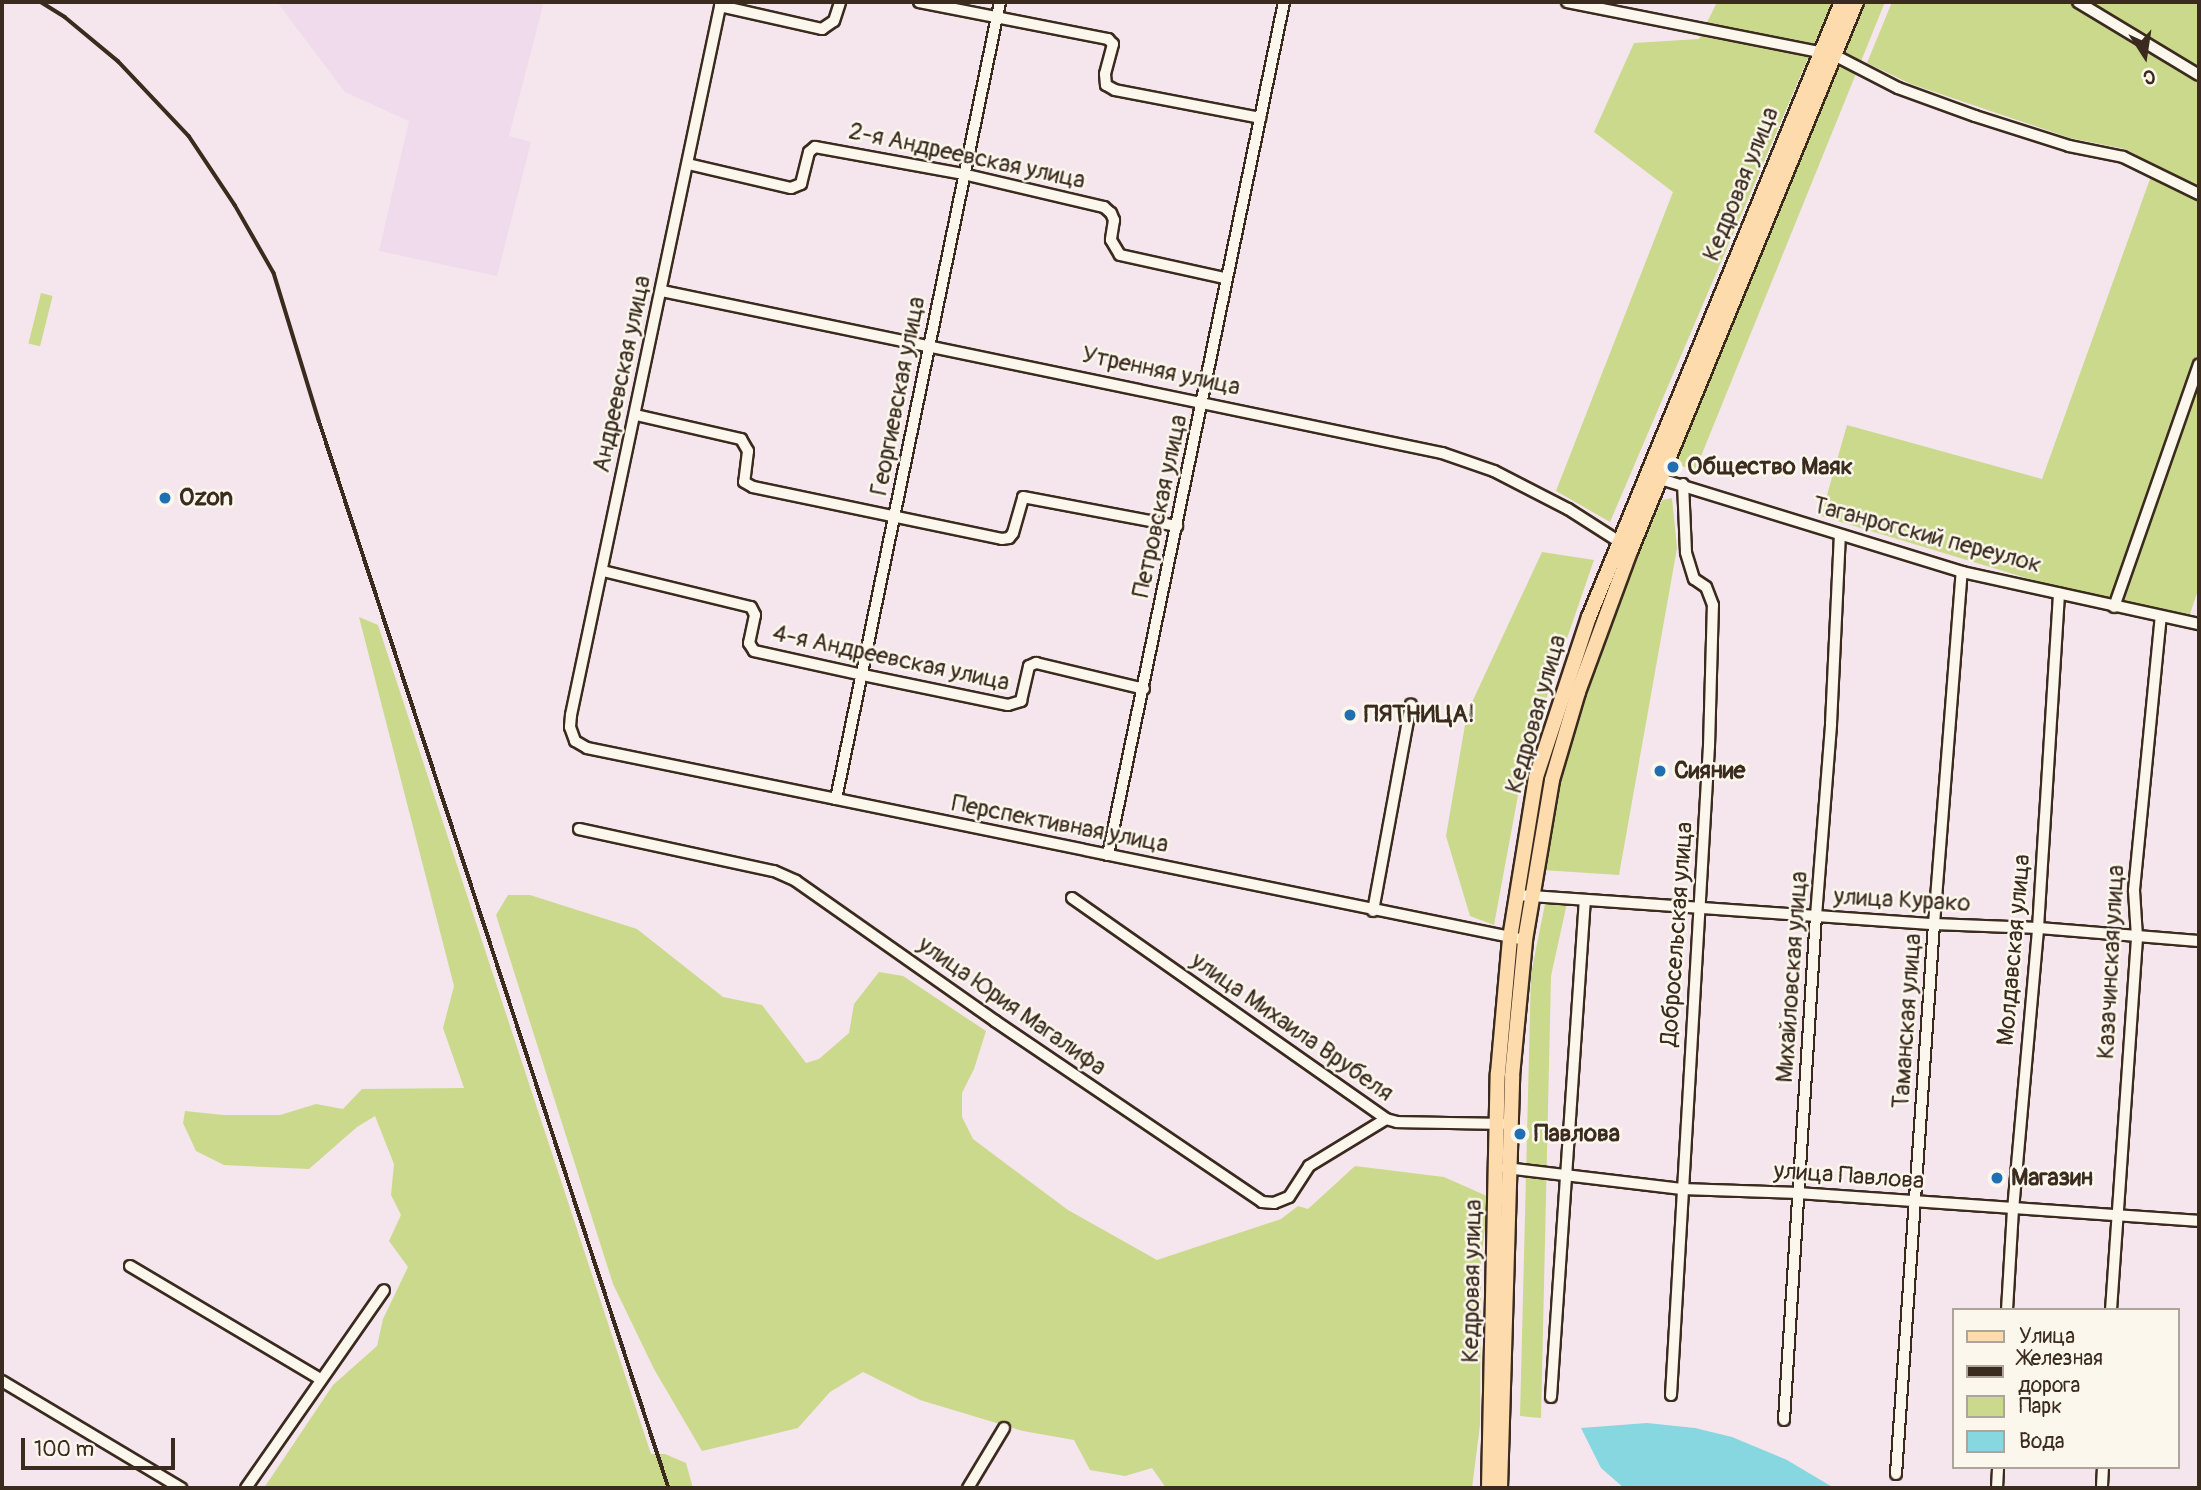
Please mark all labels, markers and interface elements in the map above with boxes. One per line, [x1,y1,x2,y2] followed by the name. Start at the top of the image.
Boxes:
[2110,21,2180,91] north arrow
[2141,64,2158,89] text: С
[1697,103,1785,265] street label: Кедровая улица
[846,117,1088,195] street label: 2-я Андреевская улица
[587,273,657,475] street label: Андреевская улица
[865,294,931,498] street label: Георгиевская улица
[1079,340,1243,402] street label: Утренняя улица
[1127,412,1193,600] street label: Петровская улица
[1687,453,1853,481] place label: Общество Маяк
[1665,459,1681,475] marker: Общество Маяк
[179,484,233,512] place label: Ozon
[157,490,173,506] marker: Ozon
[1810,491,2044,579] street label: Таганрогский переулок
[770,619,1012,697] street label: 4-я Андреевская улица
[1500,631,1572,797] street label: Кедровая улица
[1364,701,1475,729] place label: ПЯТНИЦА!
[1342,707,1358,723] marker: ПЯТНИЦА!
[1674,757,1745,785] place label: Сияние
[1652,763,1668,779] marker: Сияние
[949,789,1171,859] street label: Перспективная улица
[1655,821,1699,1047] street label: Добросельская улица
[1991,853,2037,1047] street label: Молдавская улица
[2092,864,2130,1060] street label: Казачинская улица
[1770,870,1814,1084] street label: Михайловская улица
[1833,882,1971,918] street label: улица Курако
[912,930,1112,1082] street label: улица Юрия Магалифа
[1887,933,1927,1109] street label: Таманская улица
[1185,946,1399,1108] street label: улица Михаила Врубеля
[1534,1120,1620,1148] place label: Павлова
[1512,1126,1528,1142] marker: Павлова
[1773,1156,1925,1196] street label: улица Павлова
[2011,1164,2093,1192] place label: Магазин
[1989,1170,2005,1186] marker: Магазин
[1456,1199,1488,1363] street label: Кедровая улица
[1952,1308,2180,1469] legend
[2019,1323,2075,1350] text: Улица
[2018,1345,2103,1399] text: Железная дорога
[2019,1393,2062,1420] text: Парк
[24,1424,178,1468] scale bar
[2019,1428,2065,1455] text: Вода
[34,1436,94,1463] text: 100 m

